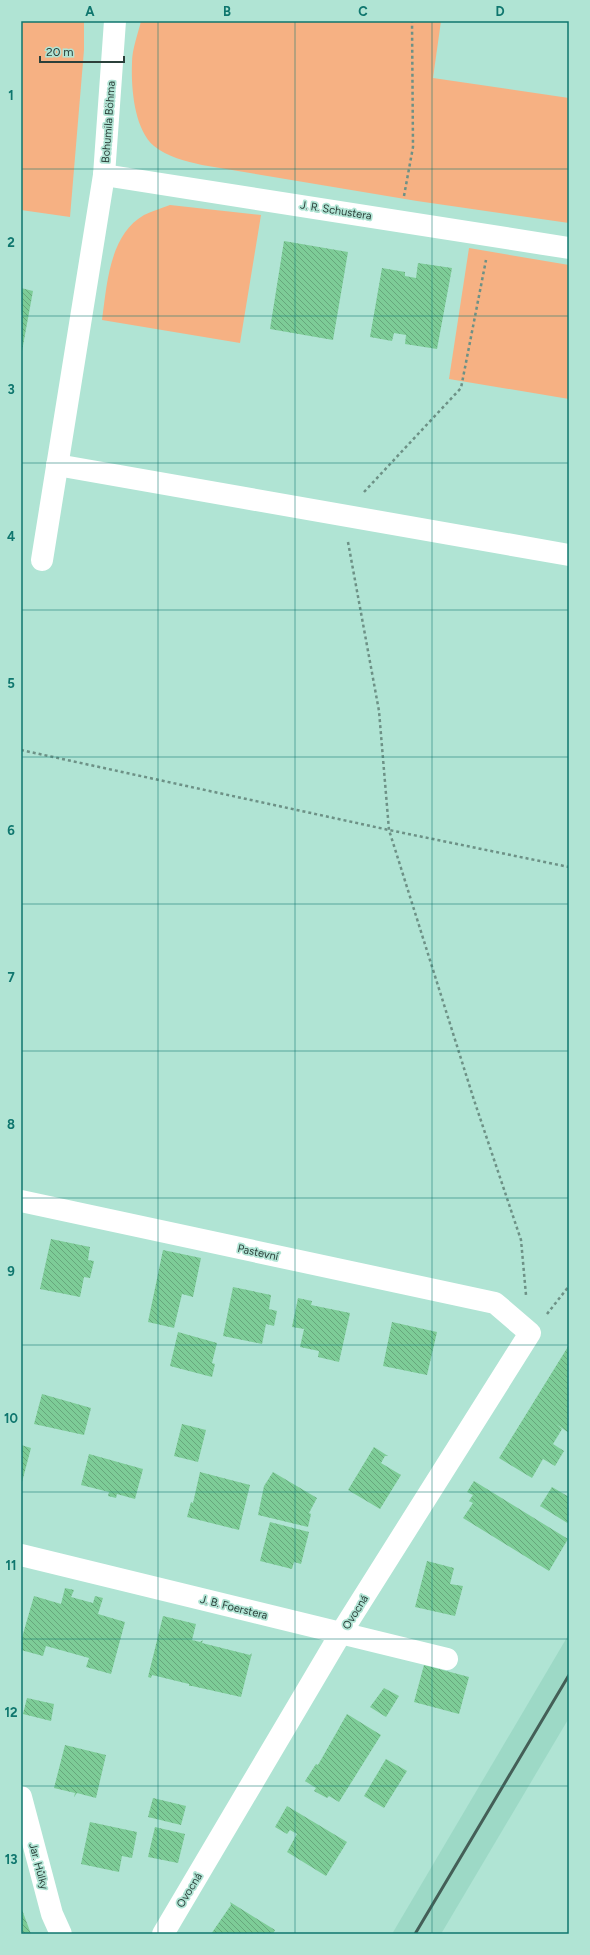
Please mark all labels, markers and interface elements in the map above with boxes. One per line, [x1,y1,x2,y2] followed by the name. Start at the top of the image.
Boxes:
[85,4,95,19] text: A
[223,4,231,19] text: B
[358,4,368,19] text: C
[495,4,505,19] text: D
[40,38,124,64] scale bar
[46,45,74,59] text: 20 m
[99,81,118,164] street label: Bohumila Böhma
[8,88,14,103] text: 1
[299,198,373,223] street label: J. R. Schustera
[7,235,15,250] text: 2
[7,382,15,397] text: 3
[7,529,15,544] text: 4
[7,676,15,691] text: 5
[7,823,15,838] text: 6
[7,970,15,985] text: 7
[7,1117,15,1132] text: 8
[236,1242,280,1263] street label: Pastevní
[7,1264,15,1279] text: 9
[4,1411,18,1426] text: 10
[6,1558,16,1573] text: 11
[199,1593,269,1622] street label: J. B. Foerstera
[340,1593,371,1632] street label: Ovocná
[4,1705,18,1720] text: 12
[26,1841,51,1891] street label: Jar. Hůlky
[5,1852,17,1867] text: 13
[174,1871,205,1910] street label: Ovocná

